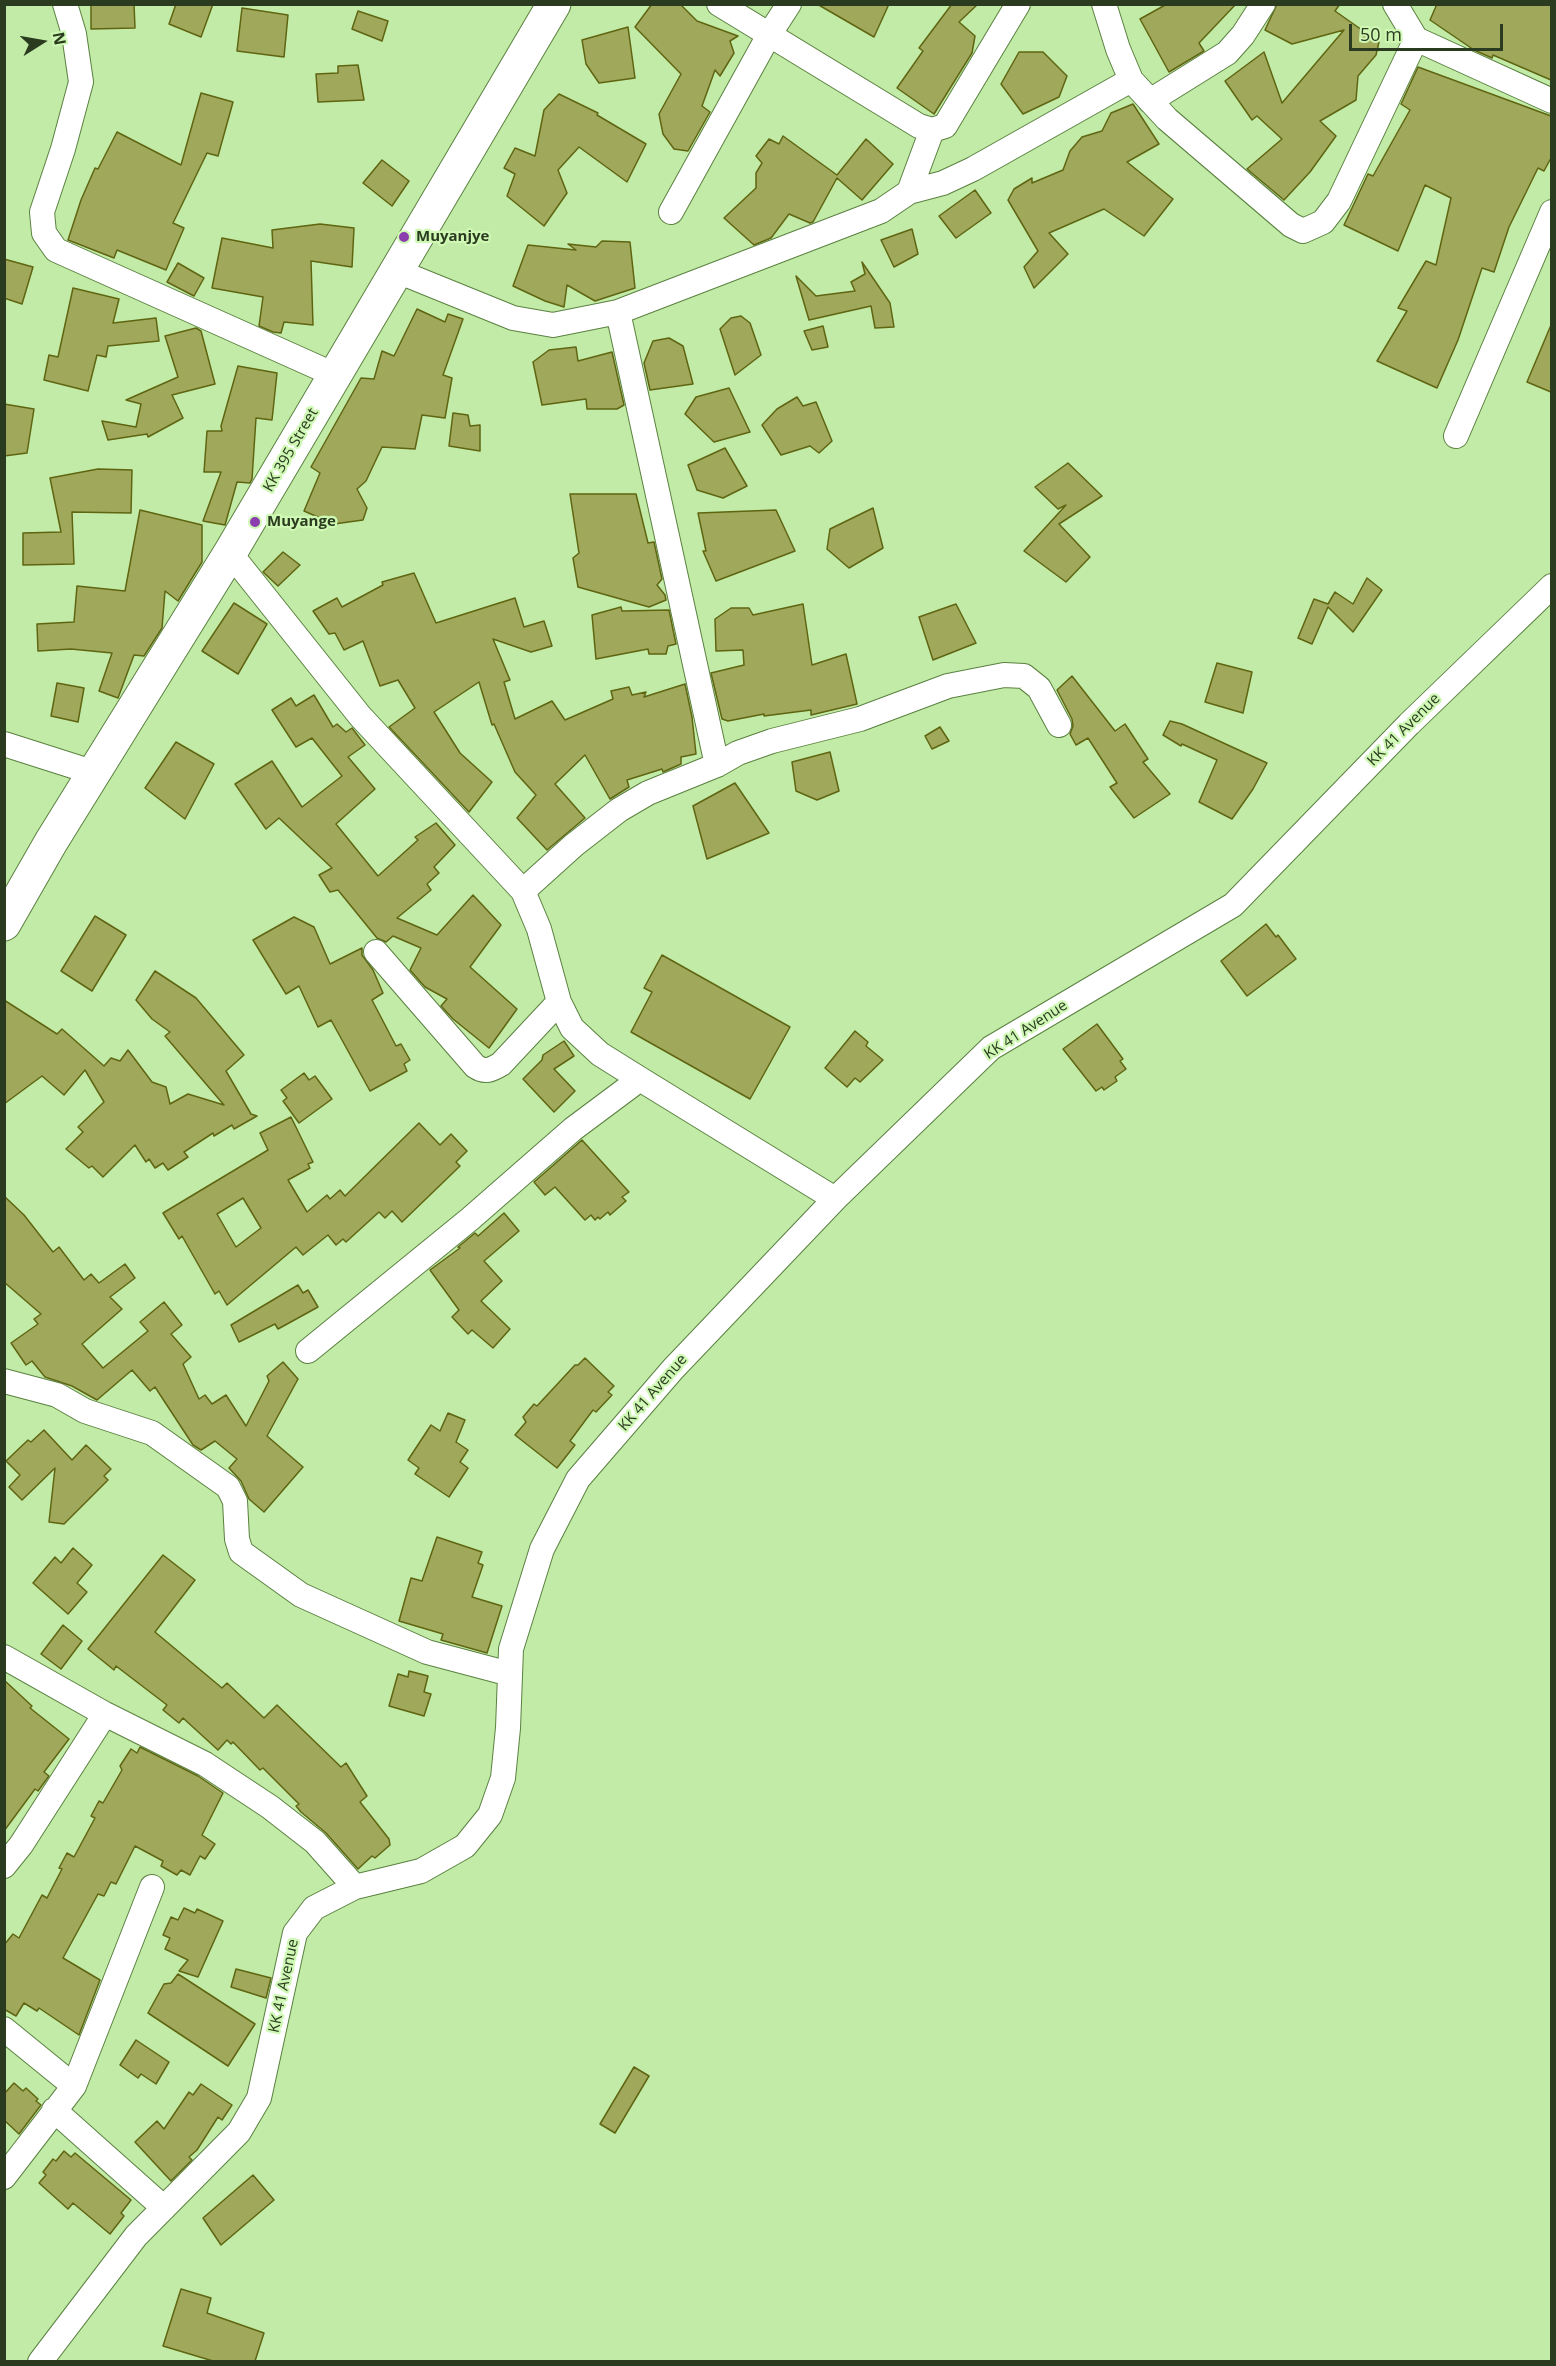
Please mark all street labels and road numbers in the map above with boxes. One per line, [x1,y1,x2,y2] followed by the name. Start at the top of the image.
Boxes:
[260,405,322,495] street label: KK 395 Street
[1364,690,1444,770] street label: KK 41 Avenue
[981,996,1071,1064] street label: KK 41 Avenue
[615,1351,691,1435] street label: KK 41 Avenue
[265,1937,303,2035] street label: KK 41 Avenue

